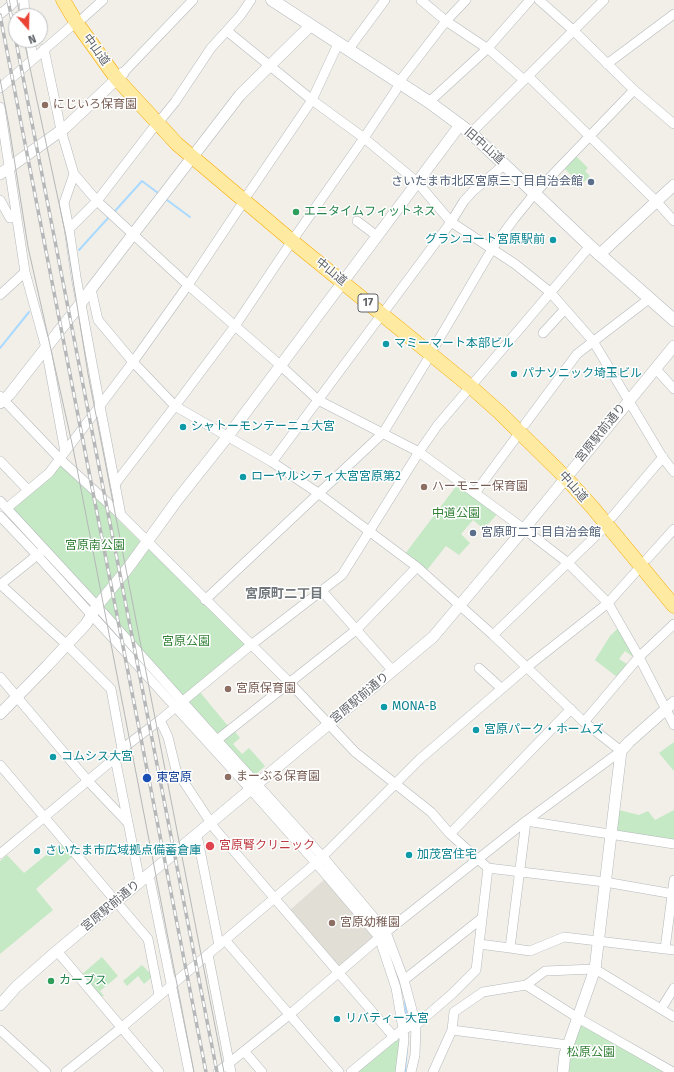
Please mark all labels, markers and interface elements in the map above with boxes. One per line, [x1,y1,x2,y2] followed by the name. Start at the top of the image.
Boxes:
[8,8,48,48] north arrow
[26,31,38,46] text: N
[80,31,112,69] street label: 中山道
[53,98,137,112] place label: にじいろ保育園
[40,100,50,110] marker: にじいろ保育園
[461,125,507,167] street label: 旧中山道
[391,175,583,189] place label: さいたま市北区宮原三丁目自治会館
[586,177,596,187] marker: さいたま市北区宮原三丁目自治会館
[304,205,436,219] place label: エニタイムフィットネス
[291,207,301,217] marker: エニタイムフィットネス
[425,233,545,247] place label: グランコート宮原駅前
[548,235,558,245] marker: グランコート宮原駅前
[312,255,350,289] street label: 中山道
[358,294,378,312] road number: 17
[394,337,514,351] place label: マミーマート本部ビル
[381,339,391,349] marker: マミーマート本部ビル
[522,367,642,381] place label: パナソニック埼玉ビル
[509,369,519,379] marker: パナソニック埼玉ビル
[573,400,629,466] street label: 宮原駅前通り
[191,420,335,434] place label: シャトーモンテーニュ大宮
[178,422,188,432] marker: シャトーモンテーニュ大宮
[556,469,590,505] street label: 中山道
[251,470,401,484] place label: ローヤルシティ大宮宮原第2
[238,472,248,482] marker: ローヤルシティ大宮宮原第2
[432,480,528,494] place label: ハーモニー保育園
[419,482,429,492] marker: ハーモニー保育園
[432,507,480,521] park label: 中道公園
[481,526,601,540] place label: 宮原町二丁目自治会館
[468,528,478,538] marker: 宮原町二丁目自治会館
[65,539,125,553] park label: 宮原南公園
[245,586,323,602] district label: 宮原町二丁目
[162,635,210,649] park label: 宮原公園
[328,669,392,727] street label: 宮原駅前通り
[236,682,296,696] place label: 宮原保育園
[223,684,233,694] marker: 宮原保育園
[392,700,437,714] place label: MONA-B
[379,702,389,712] marker: MONA-B
[484,723,604,737] place label: 宮原パーク・ホームズ
[471,725,481,735] marker: 宮原パーク・ホームズ
[61,750,133,764] place label: コムシス大宮
[48,752,58,762] marker: コムシス大宮
[236,770,320,784] place label: まーぶる保育園
[156,771,192,785] place label: 東宮原
[141,772,153,784] marker: 東宮原
[223,772,233,782] marker: まーぶる保育園
[219,839,315,853] place label: 宮原腎クリニック
[204,840,216,852] marker: 宮原腎クリニック
[45,844,201,858] place label: さいたま市広域拠点備蓄倉庫
[32,846,42,856] marker: さいたま市広域拠点備蓄倉庫
[417,848,477,862] place label: 加茂宮住宅
[404,850,414,860] marker: 加茂宮住宅
[79,877,143,935] street label: 宮原駅前通り
[340,916,400,930] place label: 宮原幼稚園
[327,918,337,928] marker: 宮原幼稚園
[59,974,107,988] place label: カーブス
[46,976,56,986] marker: カーブス
[345,1012,429,1026] place label: リバティー大宮
[332,1014,342,1024] marker: リバティー大宮
[567,1046,615,1060] park label: 松原公園

